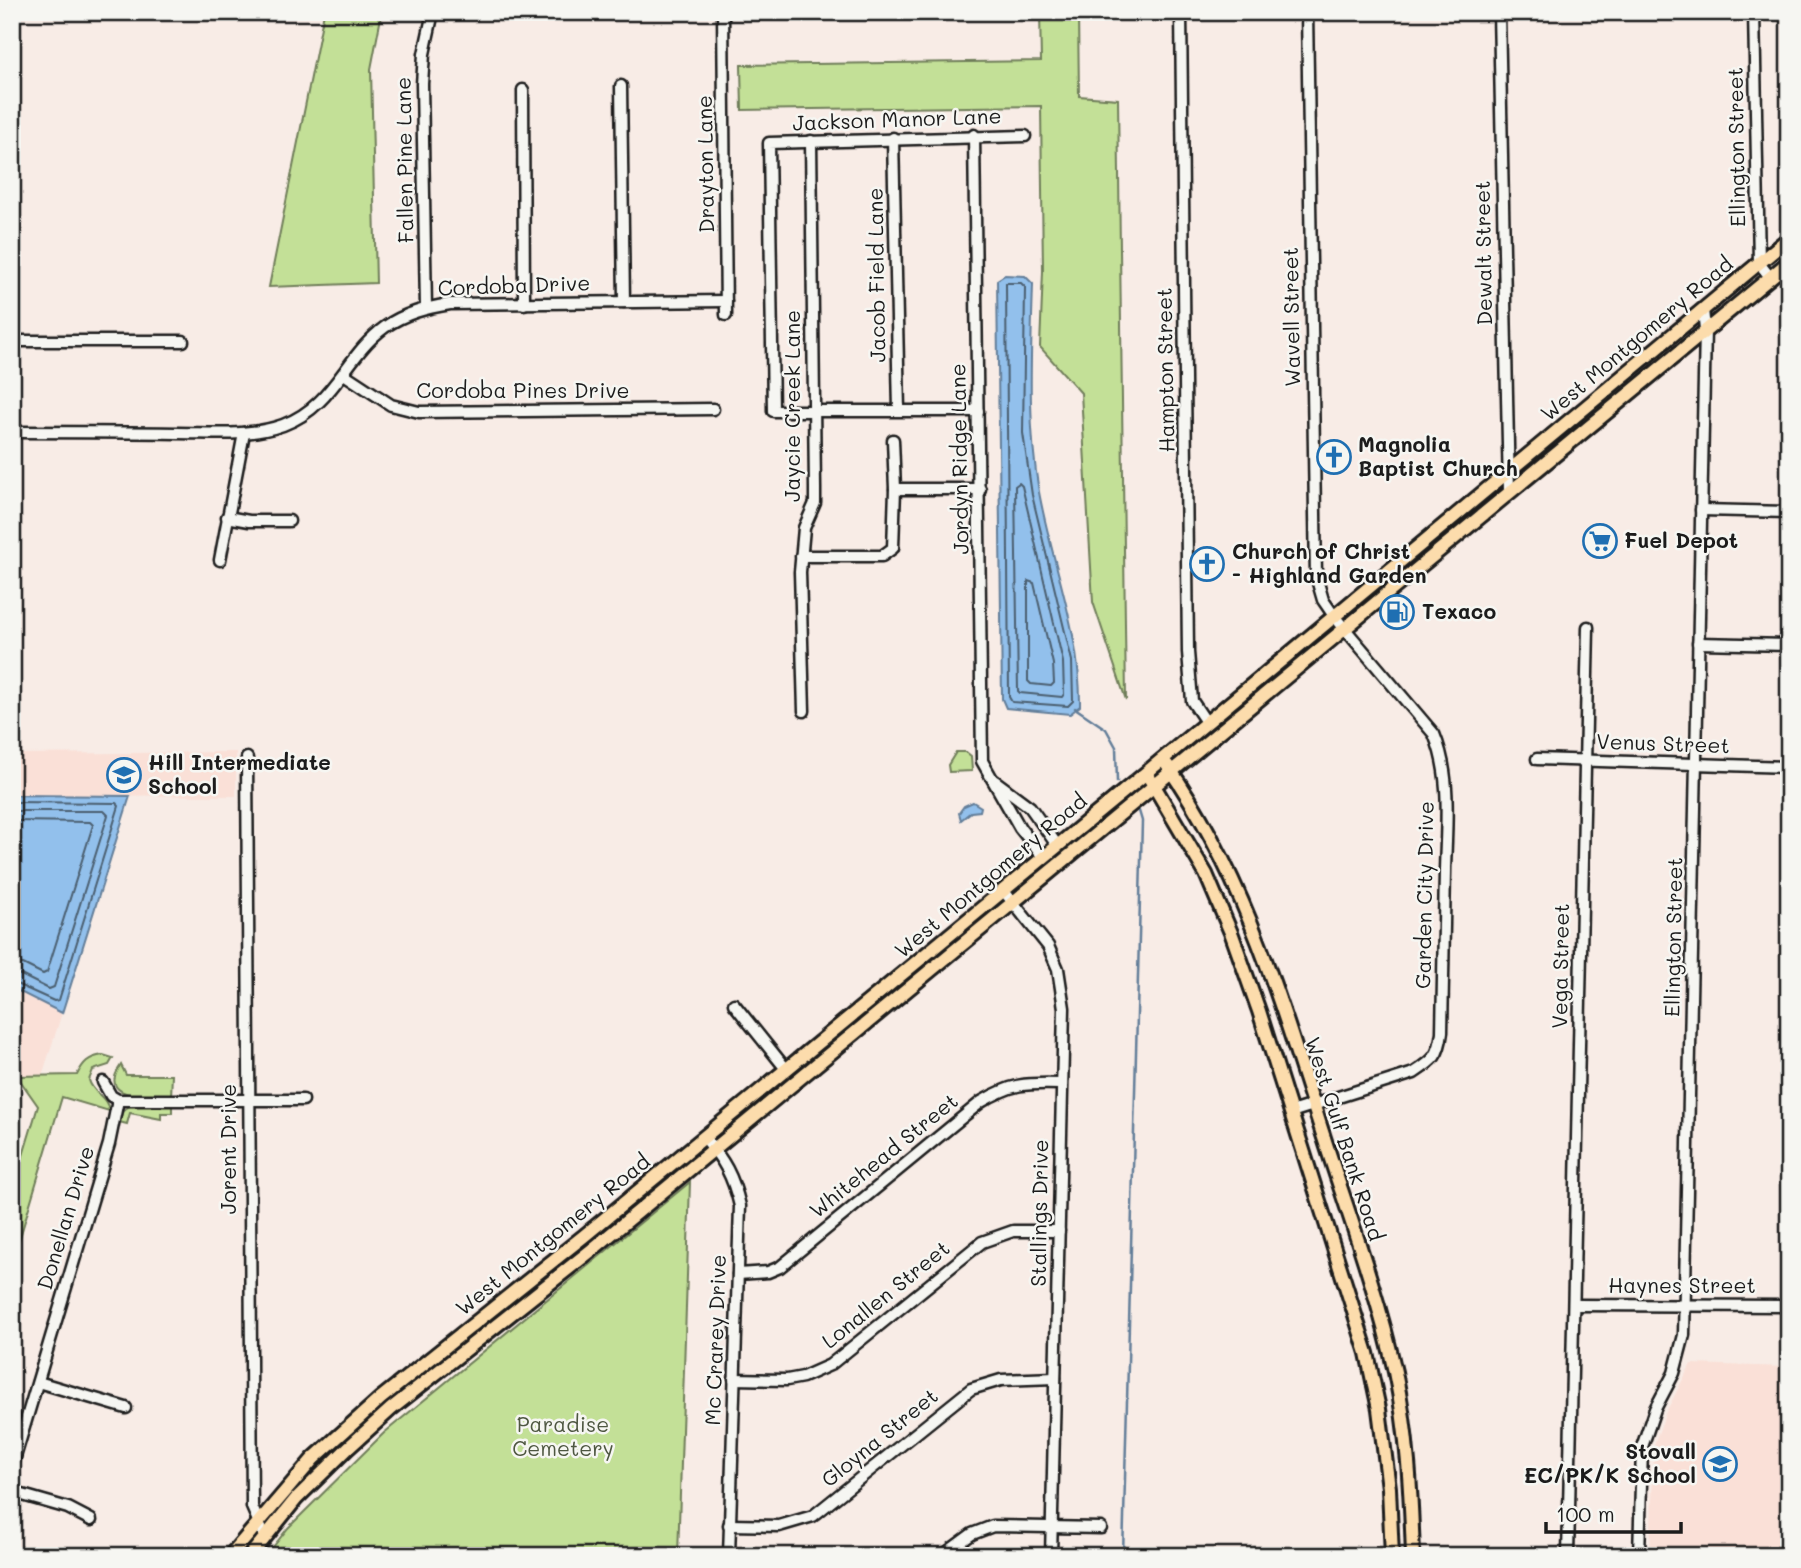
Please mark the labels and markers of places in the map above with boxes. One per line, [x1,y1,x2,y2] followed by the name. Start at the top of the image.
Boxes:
[1358,430,1518,481] place label: Magnolia Baptist Church
[1315,438,1353,476] church icon: Magnolia Baptist Church
[1581,522,1619,560] supermarket icon: Fuel Depot
[1624,526,1738,553] place label: Fuel Depot
[1232,537,1426,588] place label: Church of Christ - Highland Garden
[1188,545,1226,583] church icon: Church of Christ - Highland Garden
[1378,593,1416,631] fuel station icon: Texaco
[1422,597,1496,624] place label: Texaco
[148,748,331,799] place label: Hill Intermediate School
[105,756,143,794] school or university icon: Hill Intermediate School
[1524,1437,1696,1488] place label: Stovall EC/PK/K School
[1701,1445,1739,1483] school or university icon: Stovall EC/PK/K School

